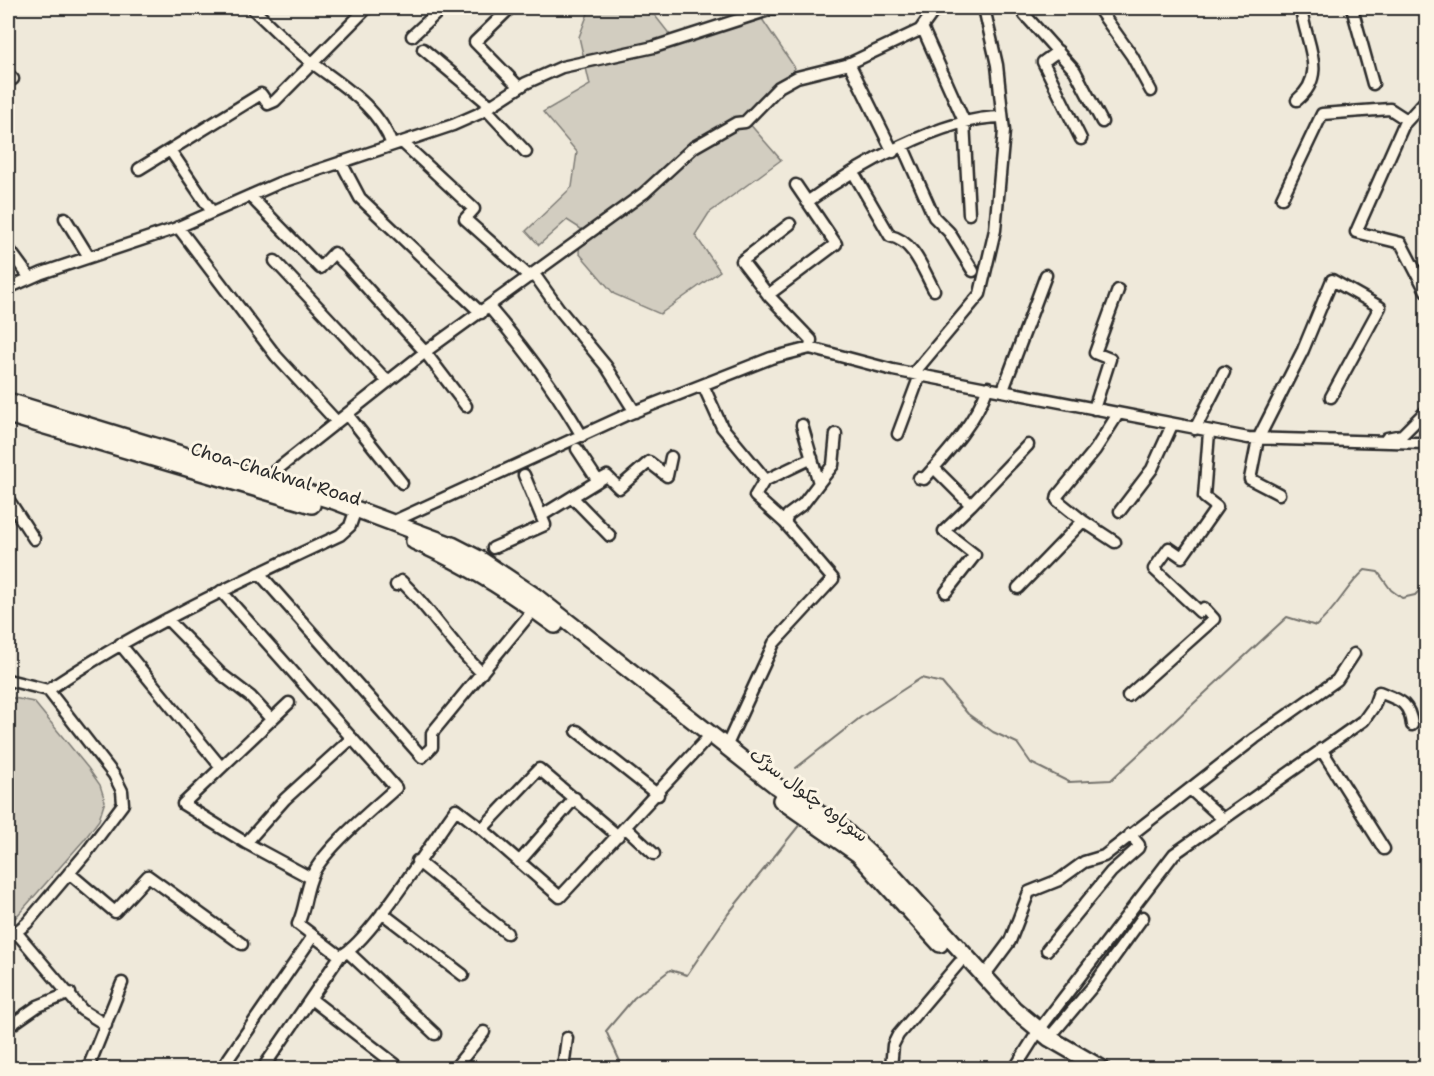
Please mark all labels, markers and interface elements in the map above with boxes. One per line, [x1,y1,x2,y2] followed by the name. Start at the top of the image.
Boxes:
[188,437,364,511] street label: Choa-Chakwal Road
[744,742,873,848] street label: سوہاوہ چکوال سڑک

